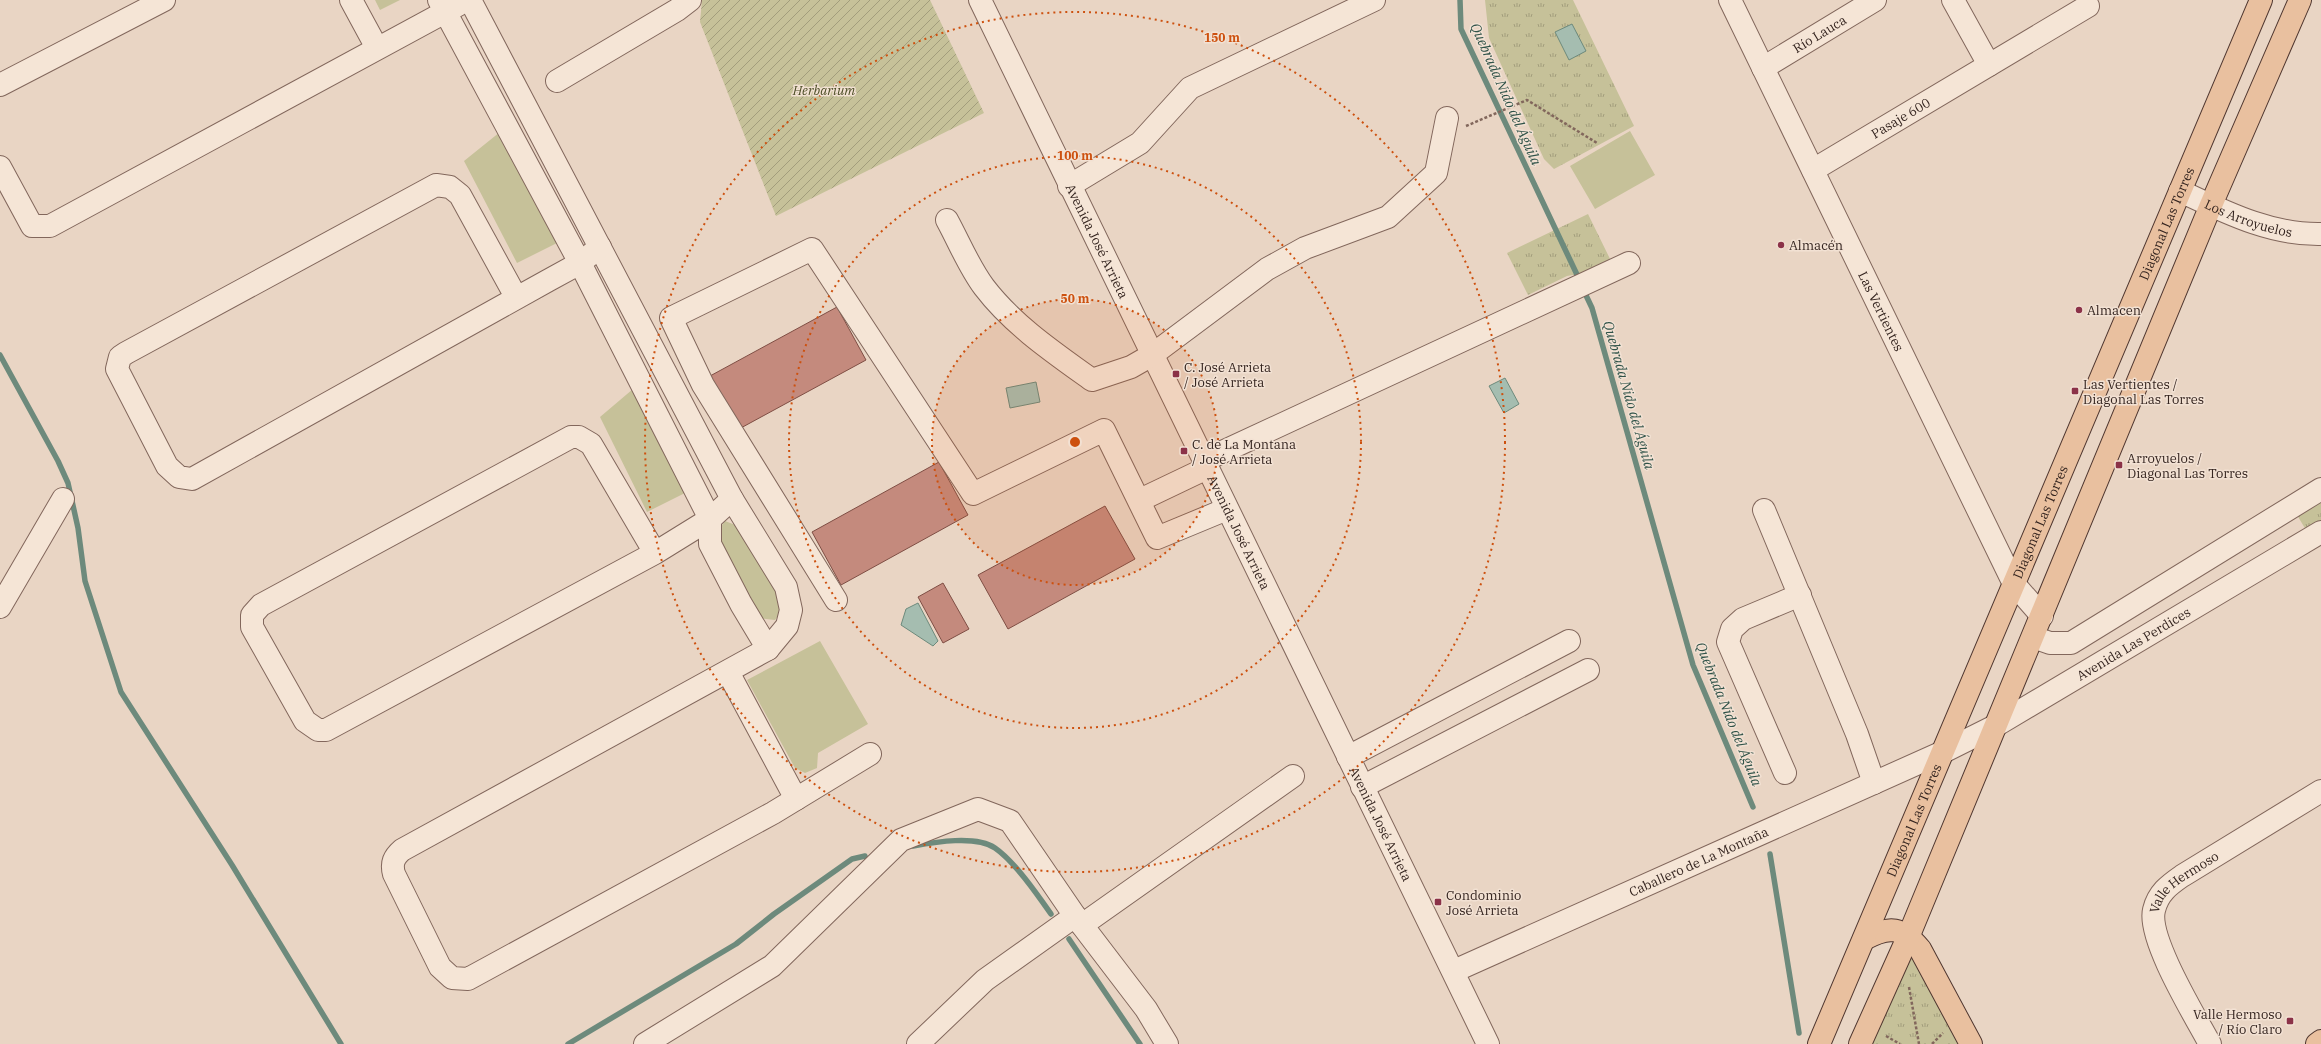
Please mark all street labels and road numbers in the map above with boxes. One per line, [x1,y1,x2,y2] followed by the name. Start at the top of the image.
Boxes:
[1789,11,1849,57] street label: Río Lauca
[1868,93,1933,142] street label: Pasaje 600
[2135,164,2198,283] street label: Diagonal Las Torres
[1062,181,1132,301] street label: Avenida José Arrieta
[2202,195,2294,241] street label: Los Arroyuelos
[1855,268,1908,354] street label: Las Vertientes
[2009,463,2072,581] street label: Diagonal Las Torres
[1204,472,1274,593] street label: Avenida José Arrieta
[2073,603,2193,684] street label: Avenida Las Perdices
[1882,761,1945,879] street label: Diagonal Las Torres
[1346,763,1416,884] street label: Avenida José Arrieta
[1626,823,1771,900] street label: Caballero de La Montaña
[2145,847,2222,915] street label: Valle Hermoso

